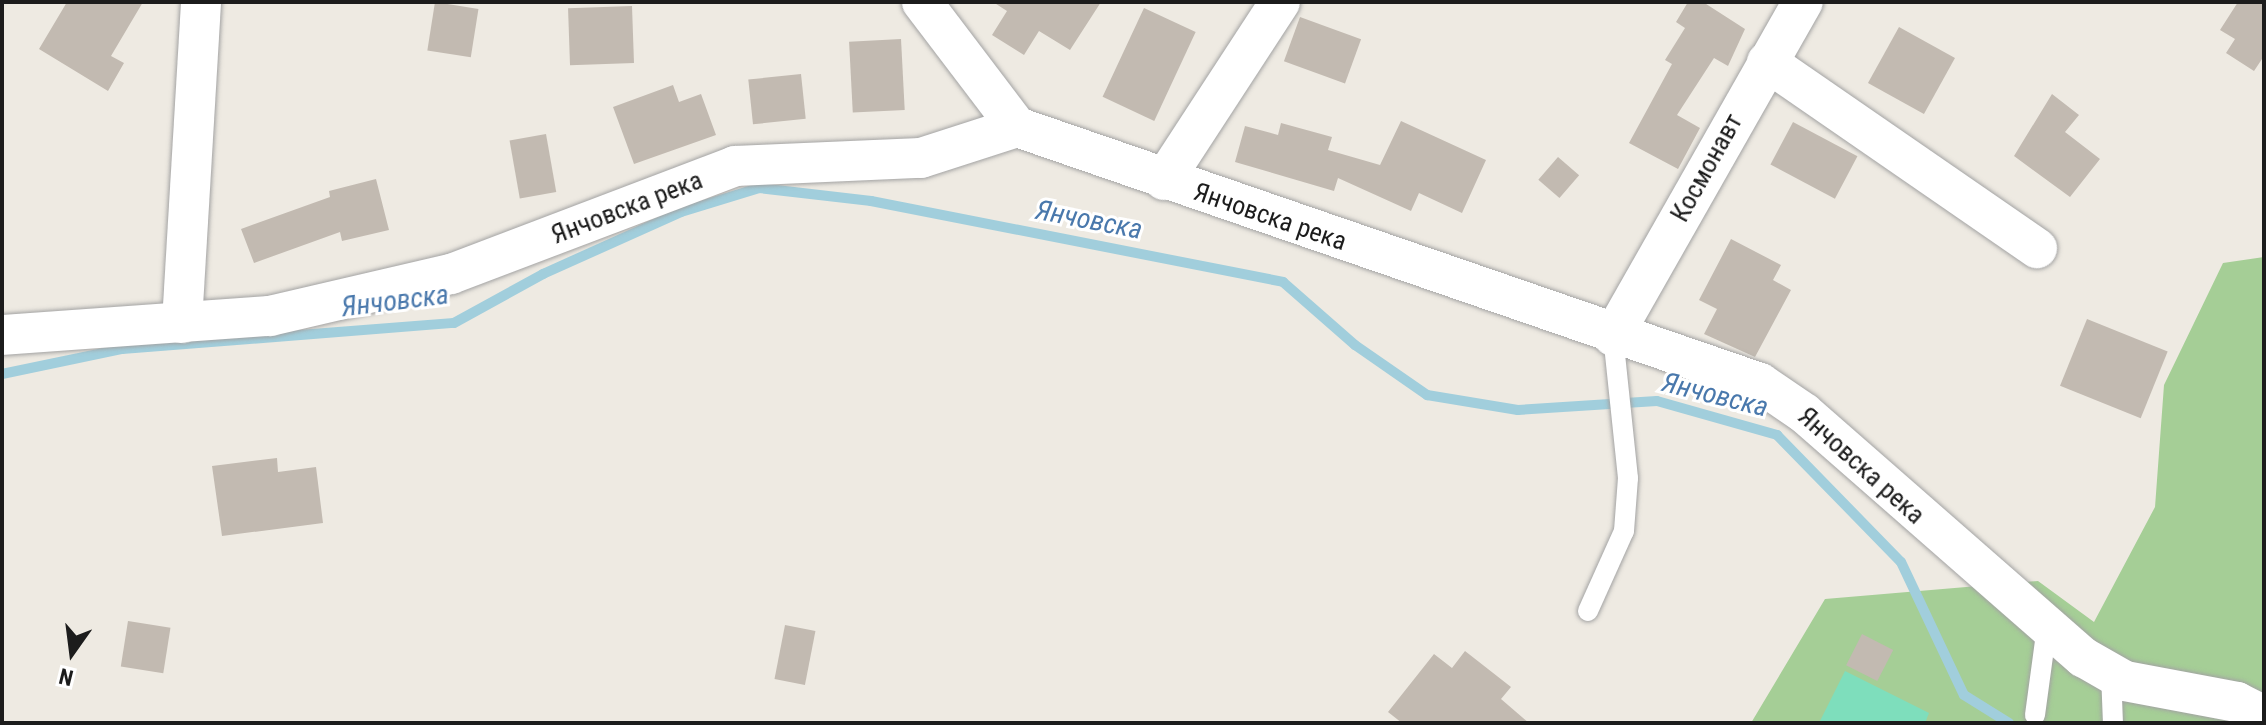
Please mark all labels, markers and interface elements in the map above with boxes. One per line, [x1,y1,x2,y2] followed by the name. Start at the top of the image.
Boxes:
[1665,108,1749,228] street label: Космонавт
[547,165,707,251] street label: Янчовска река
[1190,176,1350,258] street label: Янчовска река
[1033,193,1145,247] water label: Янчовска
[339,278,451,324] water label: Янчовска
[1659,366,1771,424] water label: Янчовска
[1791,401,1931,531] street label: Янчовска река
[32,613,112,693] north arrow
[57,663,76,691] text: N

